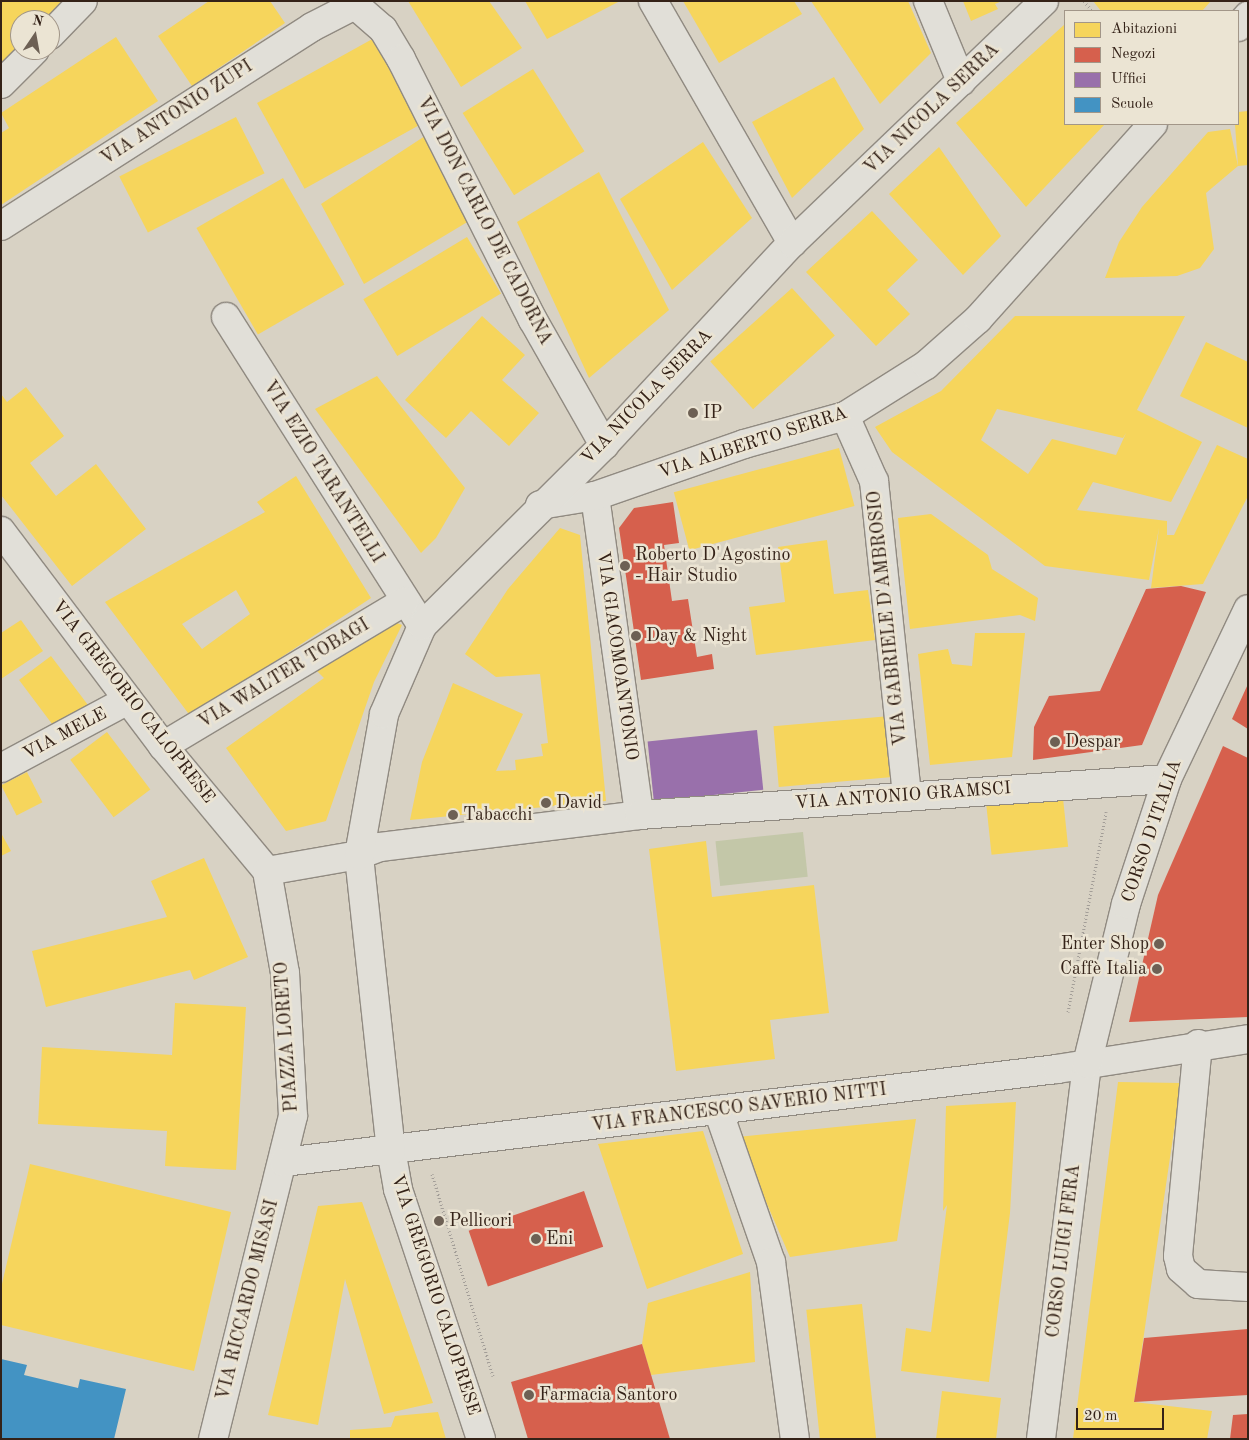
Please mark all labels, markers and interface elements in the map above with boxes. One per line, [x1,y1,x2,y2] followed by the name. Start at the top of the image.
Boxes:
[10,10,60,60] north arrow
[1064,10,1239,125] legend
[31,13,45,29] text: N
[1111,22,1177,37] text: Abitazioni
[860,39,1004,179] street label: VIA NICOLA SERRA
[1111,47,1156,62] text: Negozi
[97,56,257,170] street label: VIA ANTONIO ZUPI
[1111,72,1146,87] text: Uffici
[412,93,556,349] street label: VIA DON CARLO DE CADORNA
[1111,97,1153,112] text: Scuole
[577,325,717,469] street label: VIA NICOLA SERRA
[258,377,388,567] street label: VIA EZIO TARANTELLI
[656,402,850,484] street label: VIA ALBERTO SERRA
[703,402,722,424] place label: IP
[687,407,699,419] marker: IP
[864,489,912,747] street label: VIA GABRIELE D'AMBROSIO
[635,545,790,588] place label: Roberto D'Agostino - Hair Studio
[592,550,642,762] street label: VIA GIACOMOANTONIO
[619,560,631,572] marker: Roberto D'Agostino - Hair Studio
[47,596,219,808] street label: VIA GREGORIO CALOPRESE
[195,614,373,734] street label: VIA WALTER TOBAGI
[646,625,747,647] place label: Day & Night
[630,630,642,642] marker: Day & Night
[19,703,111,765] street label: VIA MELE
[1065,731,1121,753] place label: Despar
[1049,736,1061,748] marker: Despar
[1117,757,1187,905] street label: CORSO D'ITALIA
[794,778,1012,814] street label: VIA ANTONIO GRAMSCI
[556,792,602,814] place label: David
[540,797,552,809] marker: David
[463,804,532,826] place label: Tabacchi
[447,809,459,821] marker: Tabacchi
[1061,933,1149,955] place label: Enter Shop
[1153,938,1165,950] marker: Enter Shop
[1060,958,1147,980] place label: Caffè Italia
[271,961,303,1113] street label: PIAZZA LORETO
[1151,963,1163,975] marker: Caffè Italia
[590,1079,888,1137] street label: VIA FRANCESCO SAVERIO NITTI
[1043,1163,1085,1339] street label: CORSO LUIGI FERA
[386,1172,484,1418] street label: VIA GREGORIO CALOPRESE
[213,1197,283,1403] street label: VIA RICCARDO MISASI
[449,1210,512,1232] place label: Pellicori
[433,1215,445,1227] marker: Pellicori
[546,1228,573,1250] place label: Eni
[530,1233,542,1245] marker: Eni
[539,1384,677,1406] place label: Farmacia Santoro
[523,1389,535,1401] marker: Farmacia Santoro
[1079,1398,1166,1430] scale bar
[1084,1409,1118,1424] text: 20 m

